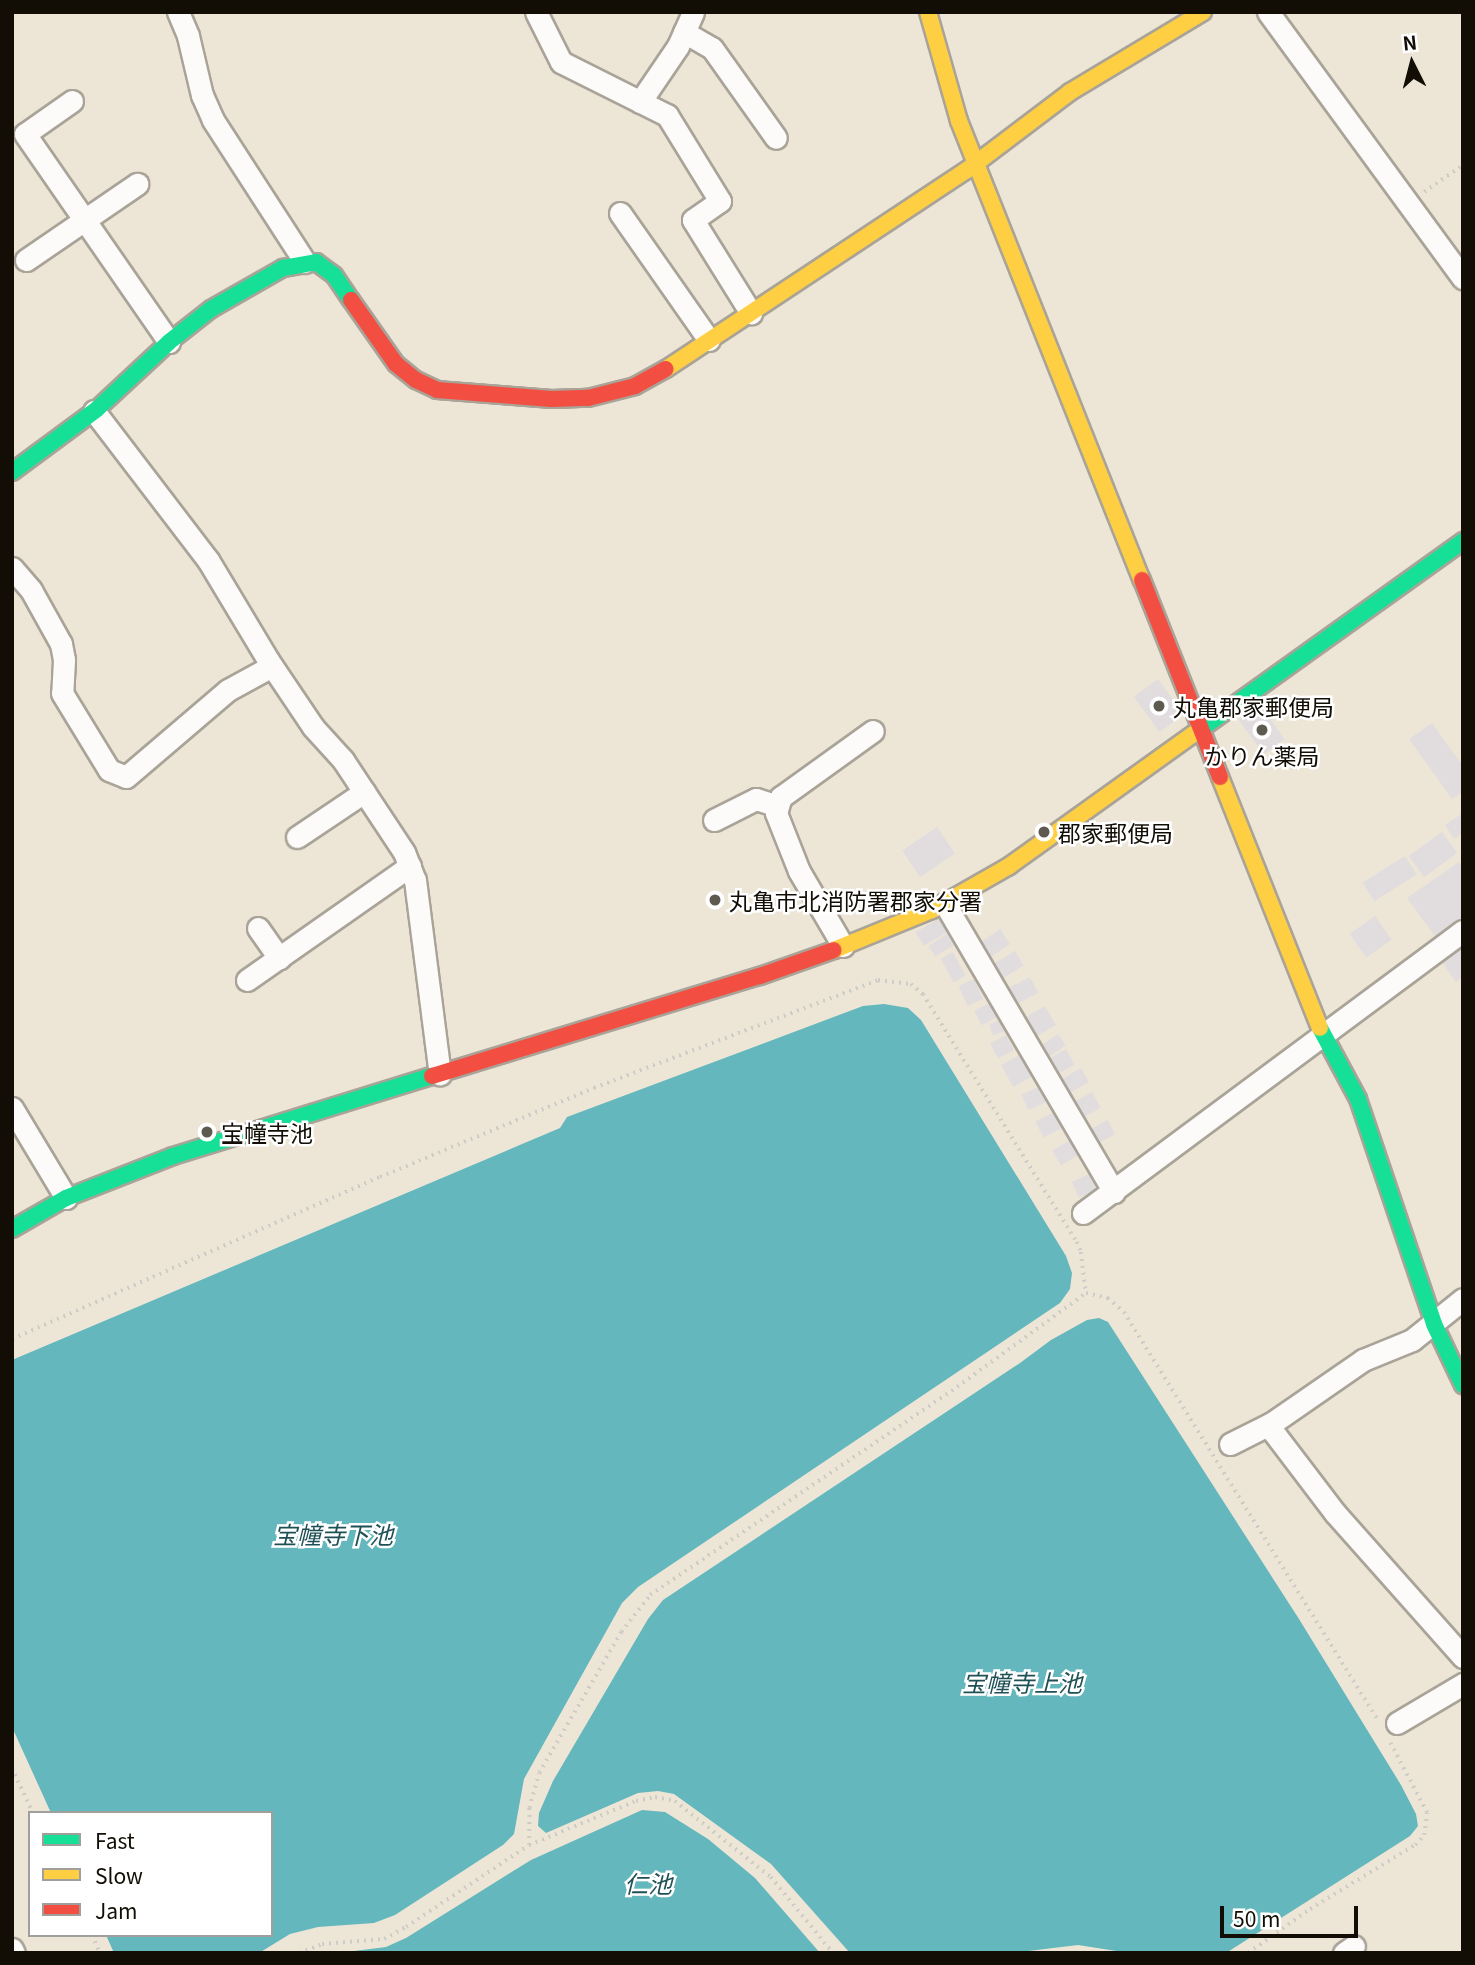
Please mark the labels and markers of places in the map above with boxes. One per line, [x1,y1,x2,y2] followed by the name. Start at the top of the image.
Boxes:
[1173,692,1334,720] place label: 丸亀郡家郵便局
[1151,698,1167,714] marker: 丸亀郡家郵便局
[1254,722,1270,738] marker: かりん薬局
[1205,741,1319,769] place label: かりん薬局
[1058,818,1173,846] place label: 郡家郵便局
[1036,824,1052,840] marker: 郡家郵便局
[729,886,982,914] place label: 丸亀市北消防署郡家分署
[707,892,723,908] marker: 丸亀市北消防署郡家分署
[221,1118,313,1146] place label: 宝幢寺池
[199,1124,215,1140] marker: 宝幢寺池

